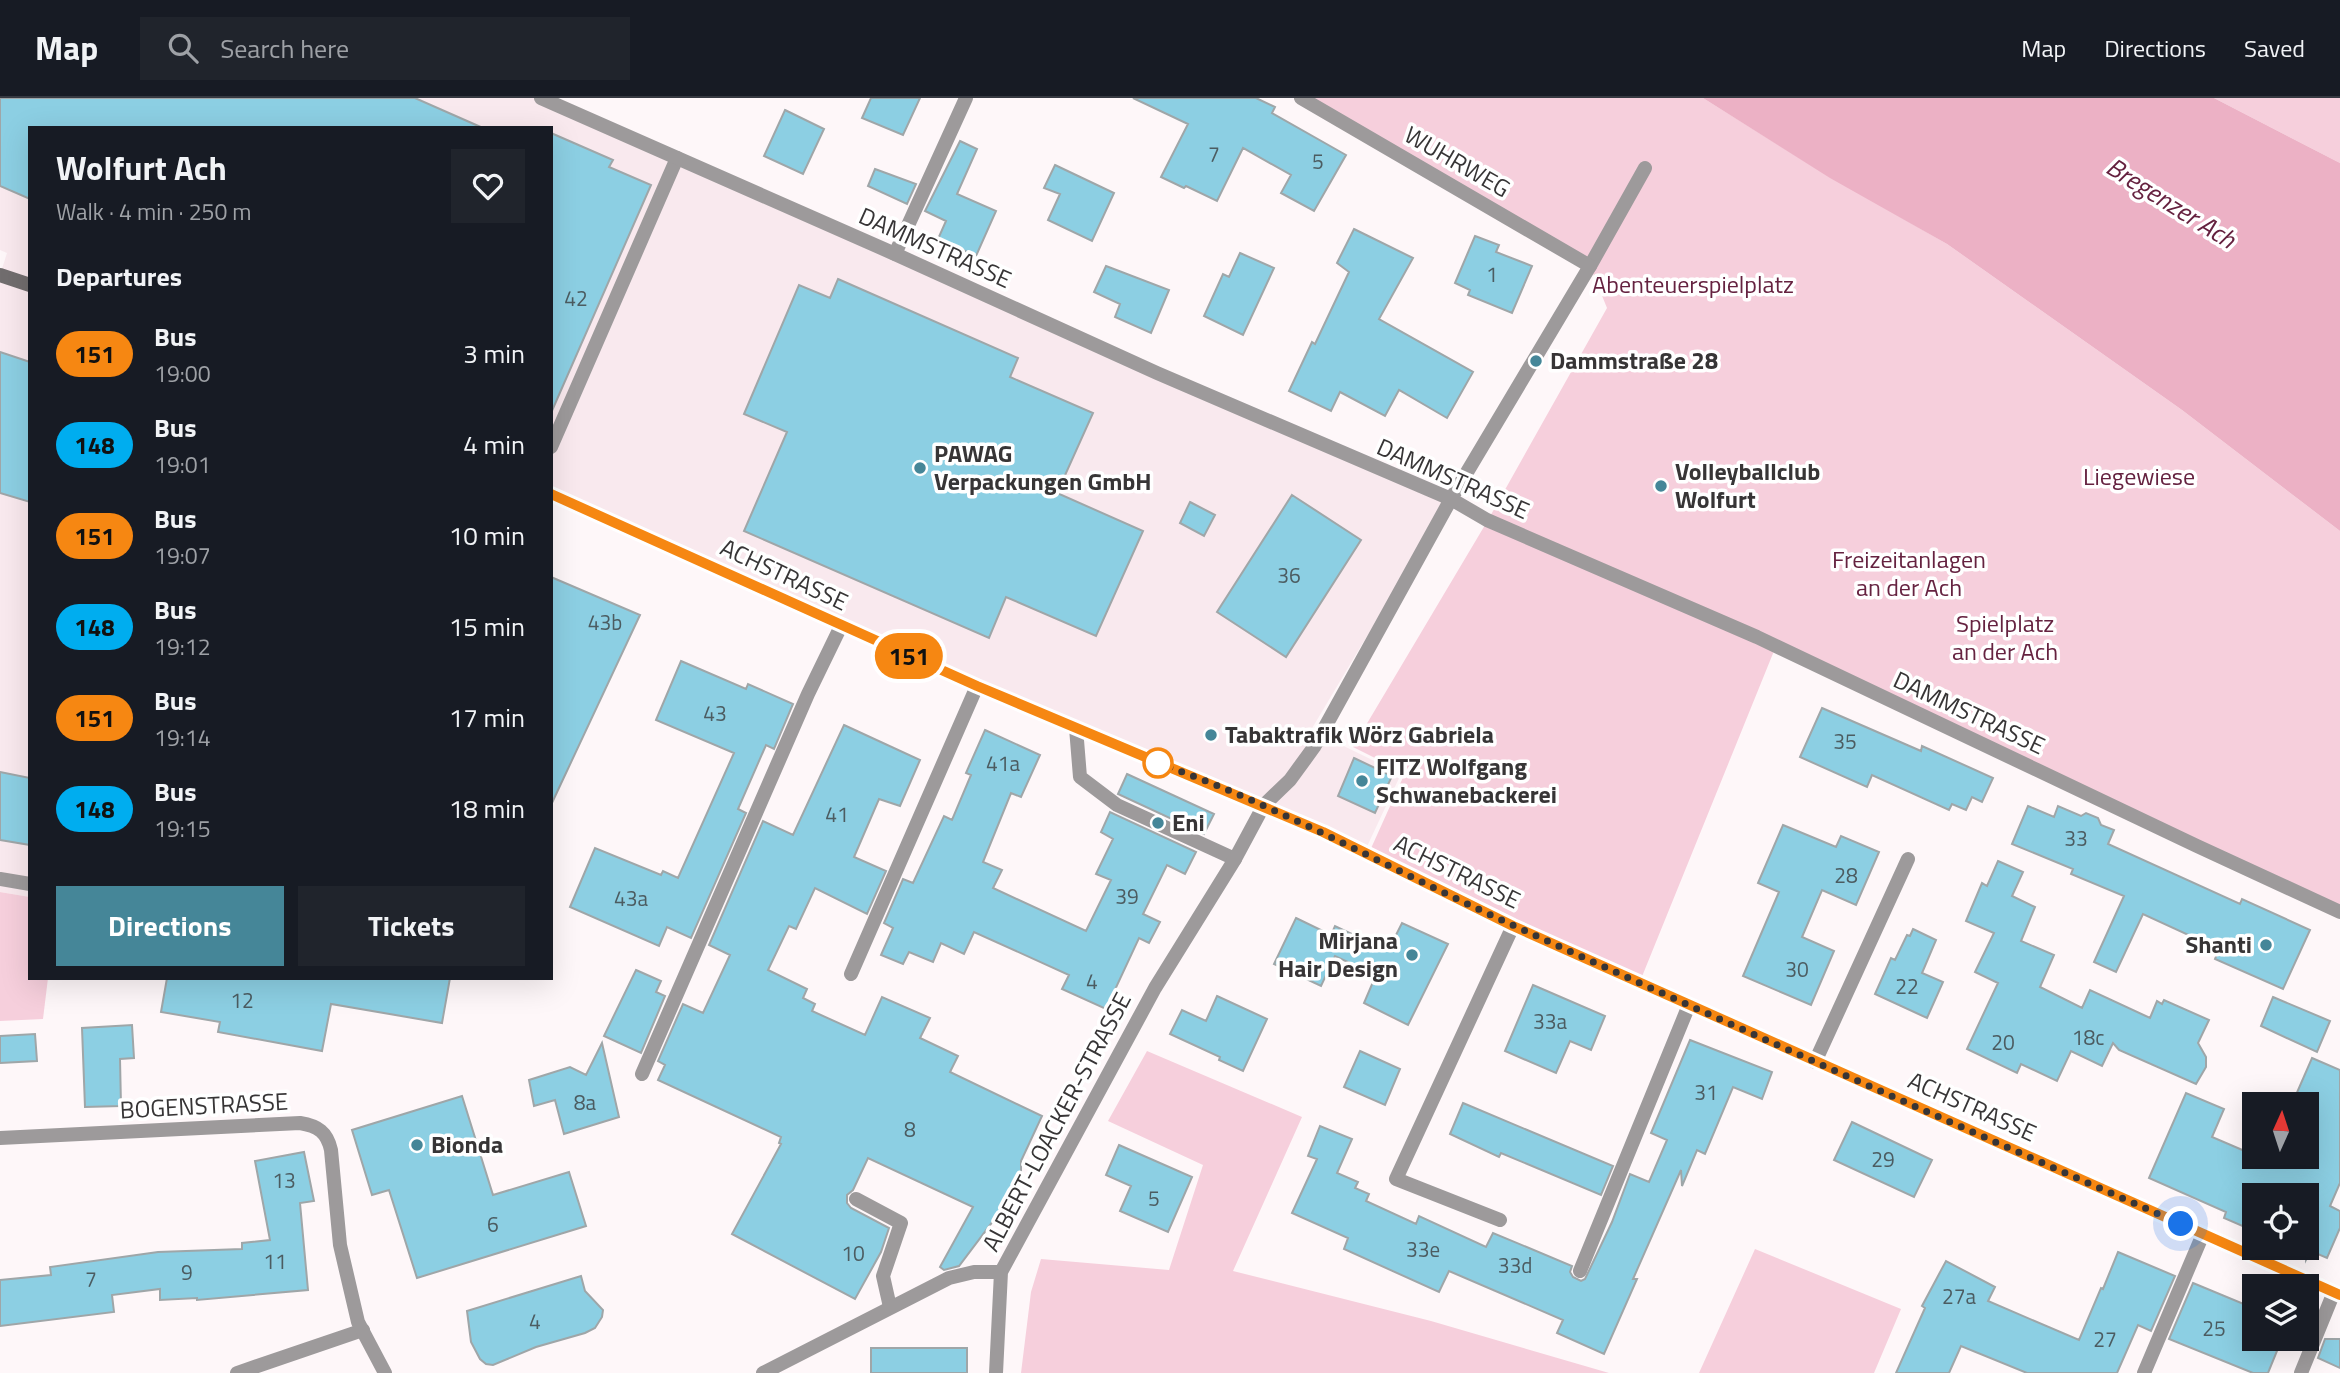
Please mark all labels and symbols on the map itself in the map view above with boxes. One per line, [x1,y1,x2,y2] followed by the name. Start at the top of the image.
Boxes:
[1398,116,1517,206] street label: WUHRWEG
[1208,138,1220,170] house number: 7
[1312,145,1324,177] house number: 5
[2099,147,2245,258] water label: Bregenzer Ach
[853,197,1017,297] street label: DAMMSTRASSE
[1486,258,1498,290] house number: 1
[1592,266,1794,302] park label: Abenteuerspielplatz
[564,282,588,314] house number: 42
[1550,342,1718,378] place label: Dammstraße 28
[1528,353,1544,369] marker: Dammstraße 28
[1371,428,1535,528] street label: DAMMSTRASSE
[934,435,1151,499] place label: PAWAG Verpackungen GmbH
[1675,453,1820,517] place label: Volleyballclub Wolfurt
[2083,458,2195,494] park label: Liegewiese
[912,460,928,476] marker: PAWAG Verpackungen GmbH
[1653,478,1669,494] marker: Volleyballclub Wolfurt
[715,529,854,619] street label: ACHSTRASSE
[1832,541,1986,605] park label: Freizeitanlagen an der Ach
[1277,559,1301,591] house number: 36
[1952,605,2058,669] park label: Spielplatz an der Ach
[588,606,622,638] house number: 43b
[869,633,949,679] line badge: 151
[1888,661,2051,763] street label: DAMMSTRASSE
[703,697,727,729] house number: 43
[1225,716,1494,752] place label: Tabaktrafik Wörz Gabriela
[1833,725,1857,757] house number: 35
[1203,727,1219,743] marker: Tabaktrafik Wörz Gabriela
[986,747,1020,779] house number: 41a
[1143,748,1173,778] unlabelled marker
[1376,748,1557,812] place label: FITZ Wolfgang Schwanebackerei
[1354,773,1370,789] marker: FITZ Wolfgang Schwanebackerei
[825,798,849,830] house number: 41
[1172,804,1205,840] place label: Eni
[1150,815,1166,831] marker: Eni
[2064,822,2088,854] house number: 33
[1388,825,1527,917] street label: ACHSTRASSE
[1834,859,1858,891] house number: 28
[1115,880,1139,912] house number: 39
[614,882,648,914] house number: 43a
[1278,922,1398,986] place label: Mirjana Hair Design
[2185,926,2252,962] place label: Shanti
[2258,937,2274,953] marker: Shanti
[1404,947,1420,963] marker: Mirjana Hair Design
[1785,953,1809,985] house number: 30
[1086,965,1098,997] house number: 4
[1895,970,1919,1002] house number: 22
[230,984,254,1016] house number: 12
[972,986,1140,1257] street label: ALBERT-LOACKER-STRASSE
[1533,1005,1567,1037] house number: 33a
[2072,1021,2104,1053] house number: 18c
[1991,1026,2015,1058] house number: 20
[1903,1062,2042,1150] street label: ACHSTRASSE
[1694,1076,1718,1108] house number: 31
[119,1083,289,1127] street label: BOGENSTRASSE
[574,1086,597,1118] house number: 8a
[2242,1092,2319,1169] north arrow
[904,1113,916,1145] house number: 8
[431,1126,503,1162] place label: Bionda
[409,1137,425,1153] marker: Bionda
[1871,1143,1895,1175] house number: 29
[272,1164,296,1196] house number: 13
[1148,1182,1160,1214] house number: 5
[2163,1206,2198,1241] your location
[487,1208,499,1240] house number: 6
[1406,1233,1440,1265] house number: 33e
[841,1237,865,1269] house number: 10
[263,1245,287,1277] house number: 11
[1498,1249,1532,1281] house number: 33d
[181,1256,193,1288] house number: 9
[85,1263,97,1295] house number: 7
[1942,1280,1976,1312] house number: 27a
[529,1305,541,1337] house number: 4
[2202,1312,2226,1344] house number: 25
[2093,1323,2117,1355] house number: 27

